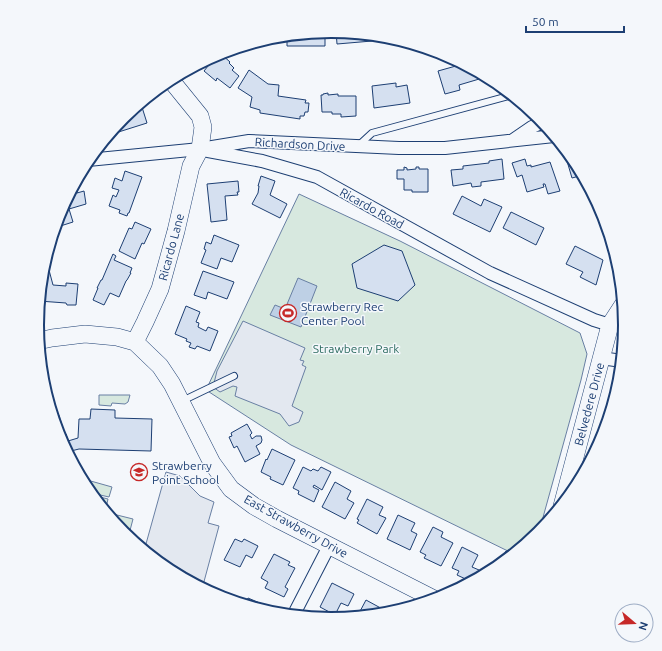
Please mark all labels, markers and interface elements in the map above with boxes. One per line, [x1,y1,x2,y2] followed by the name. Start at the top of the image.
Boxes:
[526,8,624,34] scale bar
[532,15,559,28] text: 50 m
[254,135,346,153] street label: Richardson Drive
[338,185,406,231] street label: Ricardo Road
[156,212,186,282] street label: Ricardo Lane
[301,300,384,327] place label: Strawberry Rec Center Pool
[278,303,298,323] sports icon: Strawberry Rec Center Pool
[313,342,399,355] park label: Strawberry Park
[572,361,606,447] street label: Belvedere Drive
[152,459,219,486] place label: Strawberry Point School
[129,462,149,482] school or university icon: Strawberry Point School
[242,492,350,560] street label: East Strawberry Drive
[614,603,654,643] north arrow
[636,620,650,632] text: N

